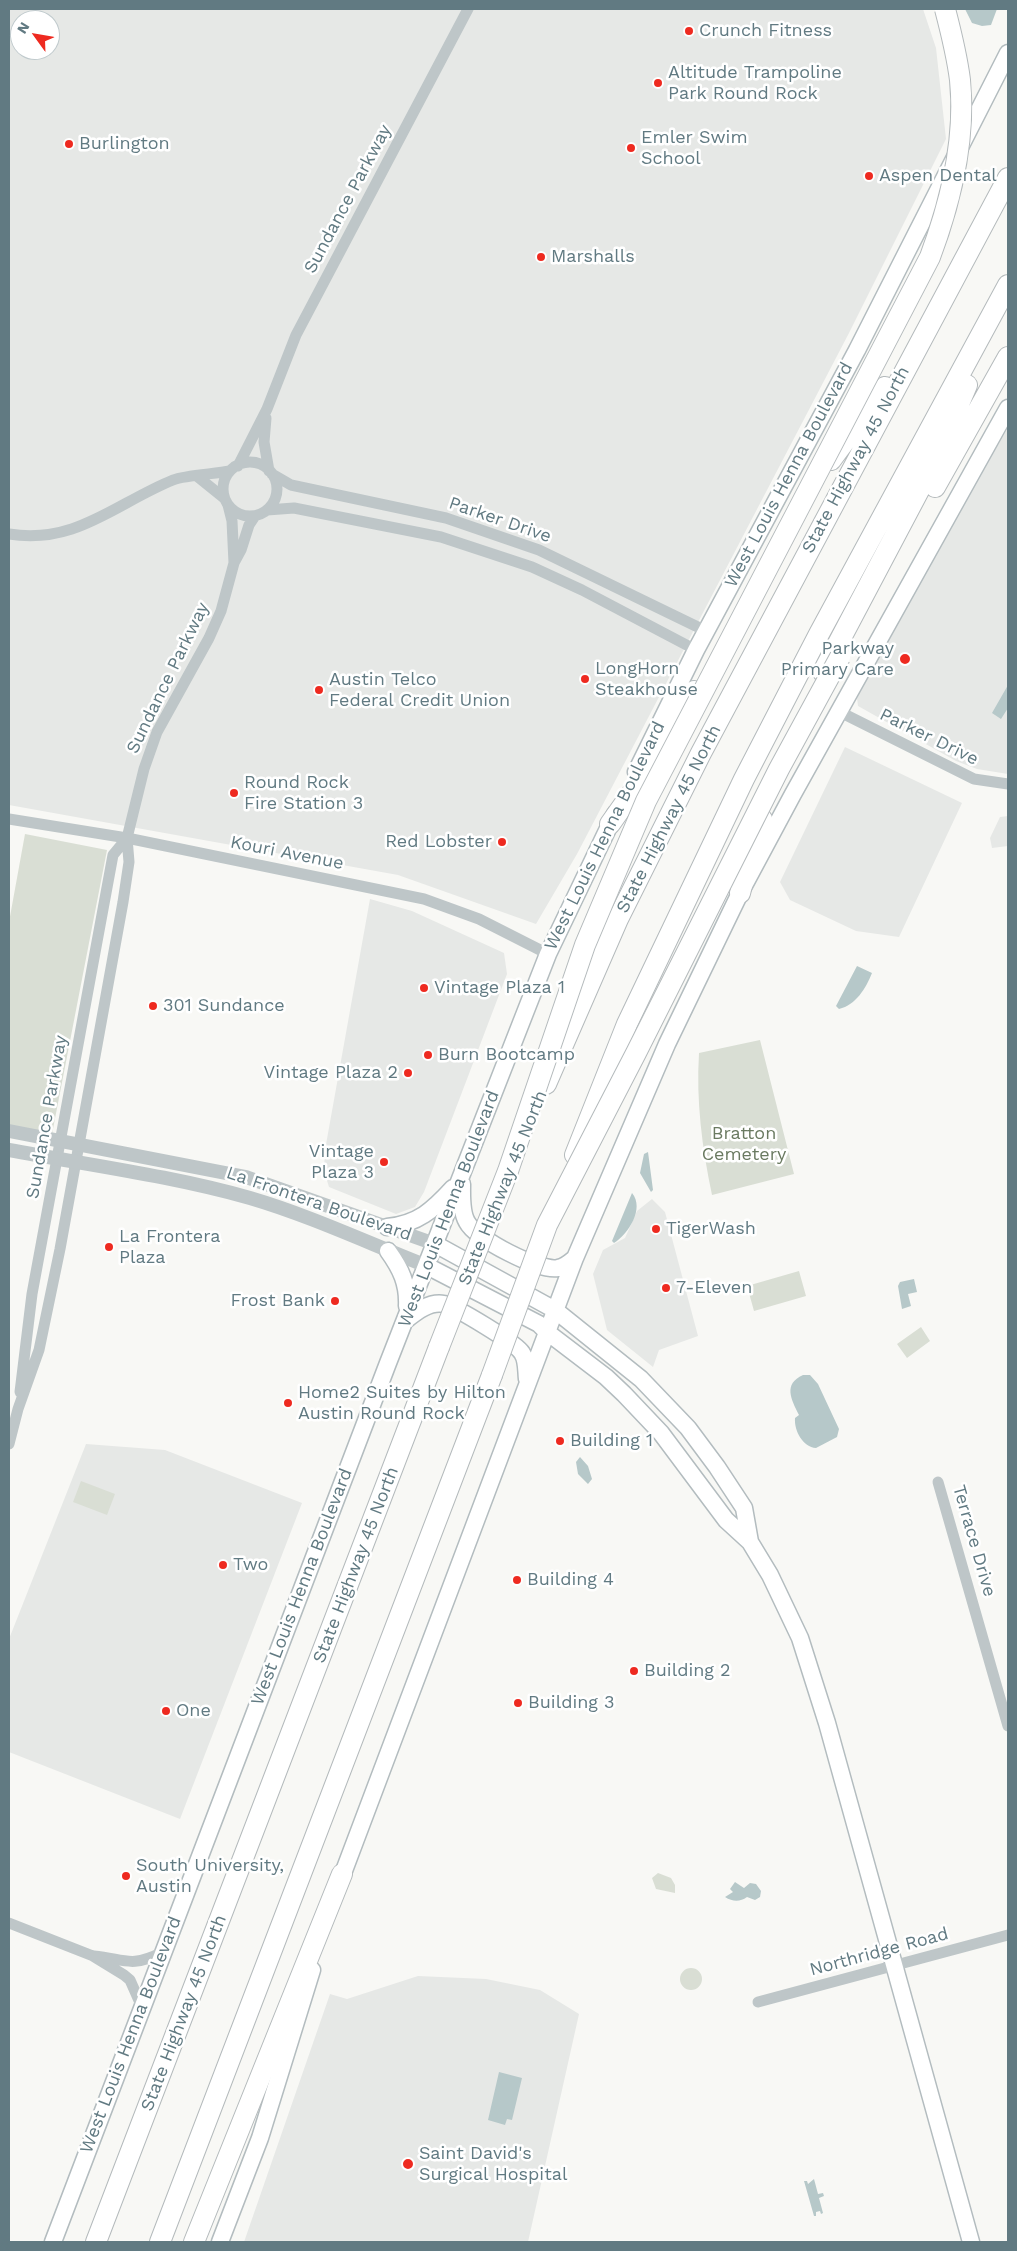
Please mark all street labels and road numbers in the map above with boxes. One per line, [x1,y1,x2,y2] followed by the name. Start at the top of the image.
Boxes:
[300,121,396,277] street label: Sundance Parkway
[720,359,858,591] street label: West Louis Henna Boulevard
[798,363,914,557] street label: State Highway 45 North
[446,492,554,548] street label: Parker Drive
[122,599,214,757] street label: Sundance Parkway
[876,704,982,770] street label: Parker Drive
[540,718,670,954] street label: West Louis Henna Boulevard
[612,721,726,917] street label: State Highway 45 North
[229,831,345,875] street label: Kouri Avenue
[22,1034,72,1200] street label: Sundance Parkway
[394,1087,504,1331] street label: West Louis Henna Boulevard
[454,1087,552,1289] street label: State Highway 45 North
[224,1162,414,1246] street label: La Frontera Boulevard
[309,1464,403,1666] street label: State Highway 45 North
[247,1465,357,1709] street label: West Louis Henna Boulevard
[948,1483,1000,1599] street label: Terrace Drive
[137,1912,231,2114] street label: State Highway 45 North
[76,1913,186,2157] street label: West Louis Henna Boulevard
[807,1923,951,1981] street label: Northridge Road

